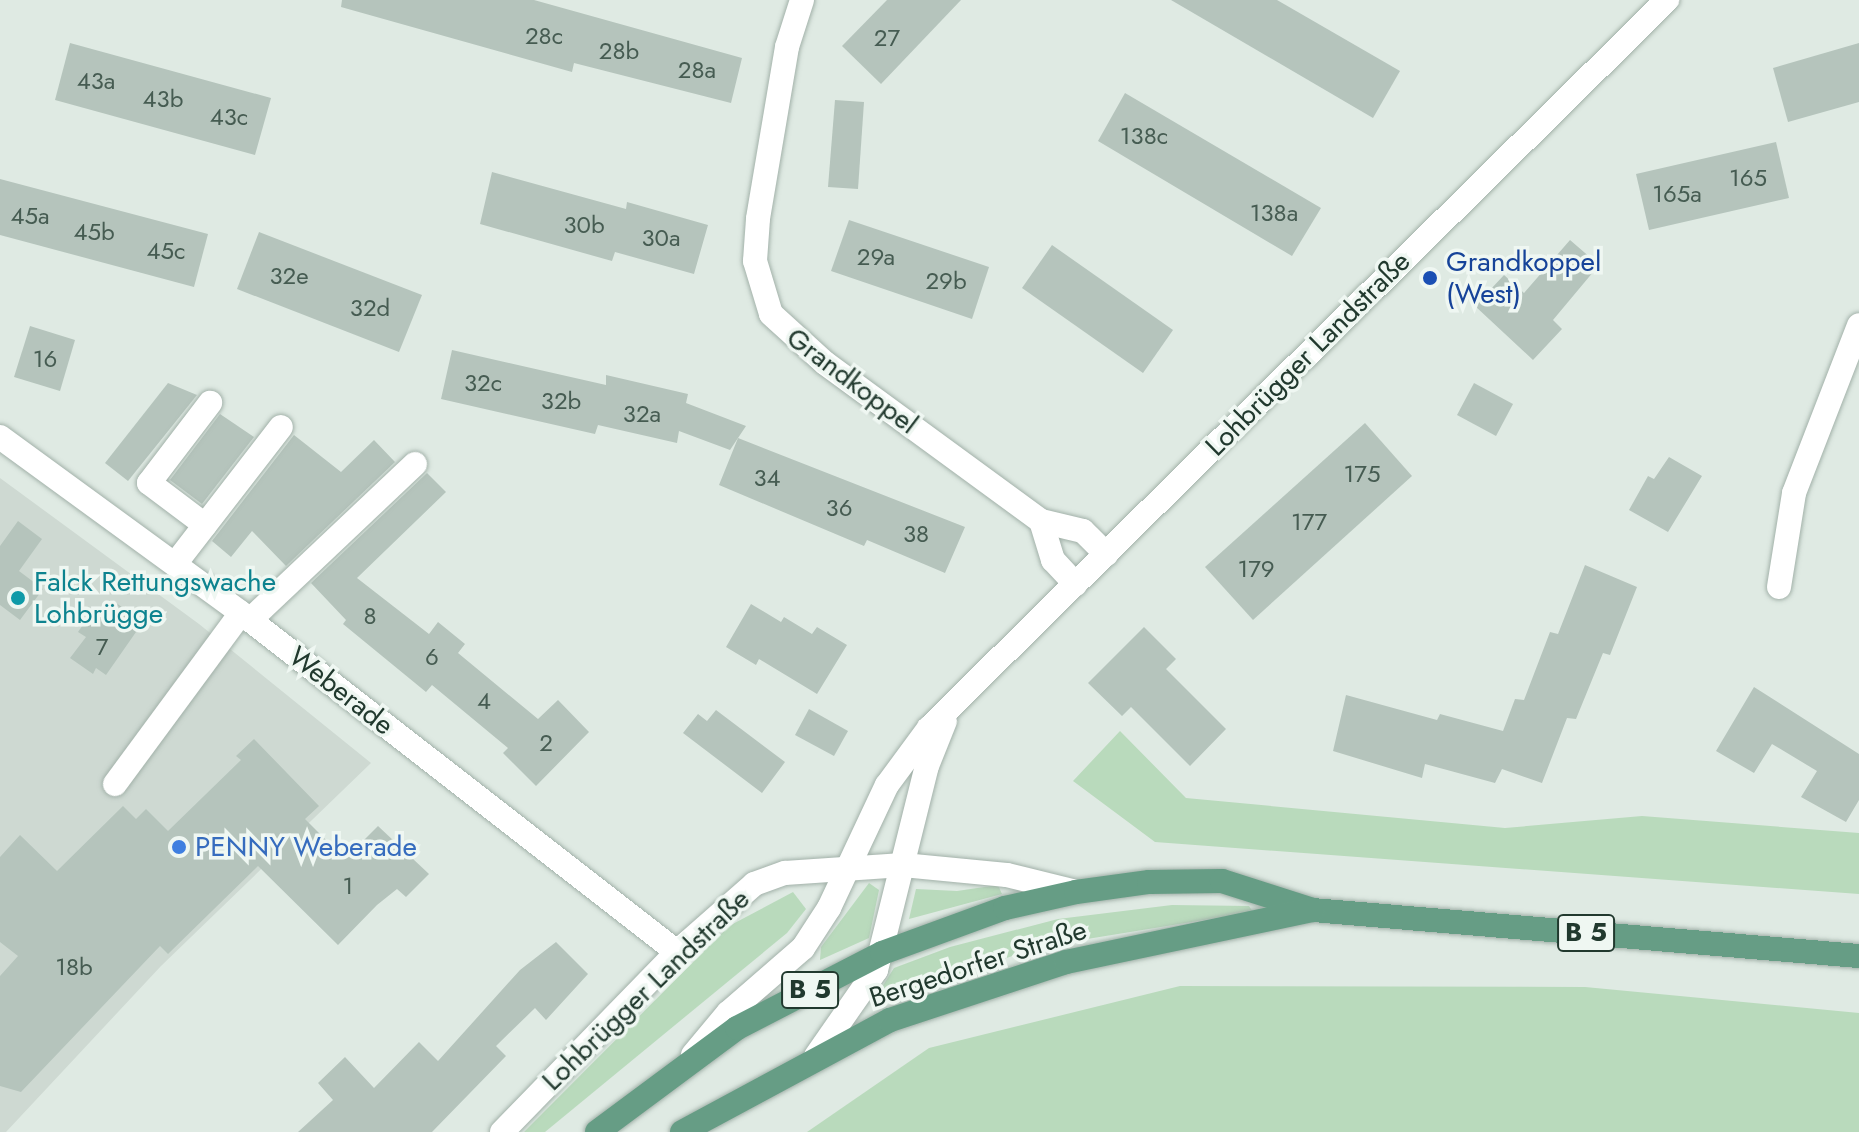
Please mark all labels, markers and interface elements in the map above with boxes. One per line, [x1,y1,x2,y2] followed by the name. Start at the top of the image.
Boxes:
[525,22,563,50] house number: 28c
[874,24,900,52] house number: 27
[599,37,639,65] house number: 28b
[678,56,716,84] house number: 28a
[77,67,115,95] house number: 43a
[143,85,183,113] house number: 43b
[210,103,248,131] house number: 43c
[1120,122,1168,150] house number: 138c
[1729,164,1767,192] house number: 165
[1652,180,1702,208] house number: 165a
[1250,199,1298,227] house number: 138a
[10,202,50,230] house number: 45a
[563,211,605,239] house number: 30b
[73,218,115,246] house number: 45b
[641,224,681,252] house number: 30a
[147,237,185,265] house number: 45c
[857,243,895,271] house number: 29a
[1199,245,1417,463] street label: Lohbrügger Landstraße
[1446,245,1601,311] place label: Grandkoppel (West)
[269,262,309,290] house number: 32e
[925,267,967,295] house number: 29b
[1421,269,1439,287] marker: Grandkoppel (West)
[350,294,390,322] house number: 32d
[780,321,924,441] street label: Grandkoppel
[33,345,57,373] house number: 16
[464,369,502,397] house number: 32c
[541,387,581,415] house number: 32b
[623,400,661,428] house number: 32a
[1344,460,1380,488] house number: 175
[753,464,781,492] house number: 34
[826,494,852,522] house number: 36
[1291,508,1327,536] house number: 177
[903,520,929,548] house number: 38
[1237,555,1275,583] house number: 179
[34,565,276,631] place label: Falck Rettungswache Lohbrügge
[9,589,27,607] marker: Falck Rettungswache Lohbrügge
[363,602,377,630] house number: 8
[96,633,108,661] house number: 7
[282,640,400,742] street label: Weberade
[425,643,439,671] house number: 6
[477,687,491,715] house number: 4
[539,729,553,757] house number: 2
[195,830,417,864] place label: PENNY Weberade
[170,838,188,856] marker: PENNY Weberade
[343,872,353,900] house number: 1
[535,882,757,1098] street label: Lohbrügger Landstraße
[1556,911,1616,955] road number: B 5
[865,913,1091,1015] street label: Bergedorfer Straße
[55,953,93,981] house number: 18b
[780,968,840,1012] road number: B 5

